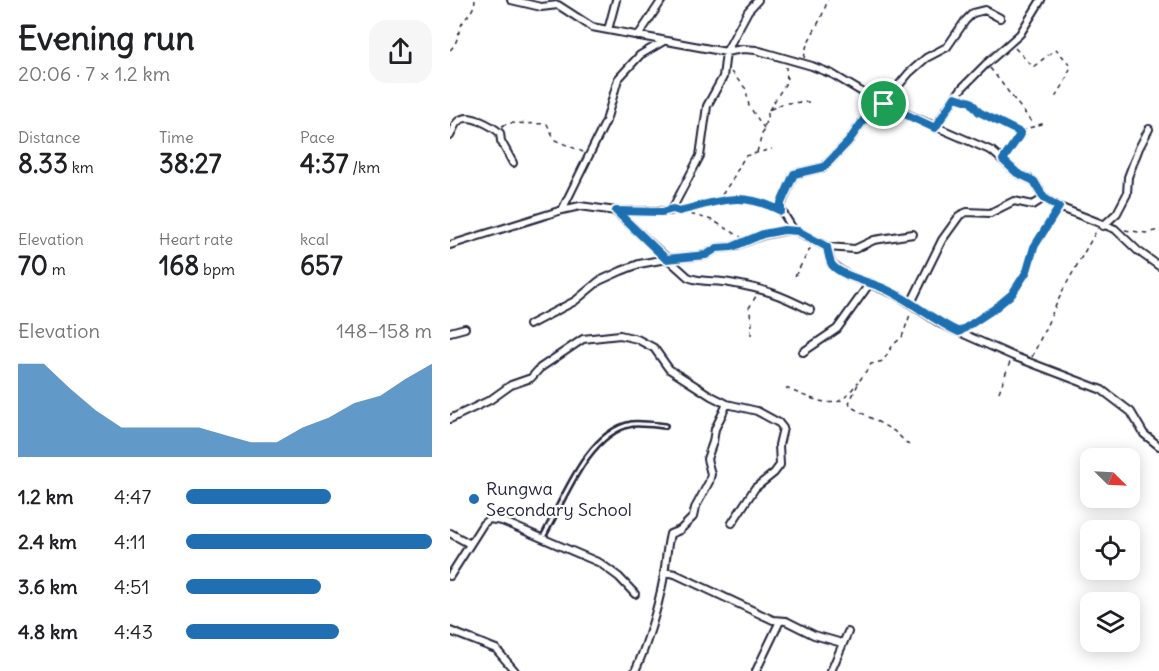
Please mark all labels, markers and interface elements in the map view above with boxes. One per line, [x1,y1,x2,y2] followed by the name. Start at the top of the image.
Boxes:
[18,17,194,59] text: Evening run
[369,20,432,83] button: share
[18,61,170,86] text: 20:06 · 7 × 1.2 km
[858,78,909,129] pin
[867,87,900,120] icon: arrive
[18,127,80,147] text: Distance
[159,127,194,147] text: Time
[300,127,335,147] text: Pace
[18,147,68,180] text: 8.33
[159,147,222,180] text: 38:27
[300,147,348,180] text: 4:37
[68,157,94,177] text: km
[348,157,380,177] text: /km
[18,229,84,249] text: Elevation
[159,229,233,249] text: Heart rate
[300,229,329,249] text: kcal
[18,249,48,282] text: 70
[159,249,199,282] text: 168
[300,249,343,282] text: 657
[48,259,66,279] text: m
[199,259,235,279] text: bpm
[18,318,100,343] text: Elevation
[336,318,432,343] text: 148–158 m
[1080,448,1140,508] north arrow
[1080,448,1140,652] map controls
[486,477,632,521] place label: Rungwa Secondary School
[18,484,74,509] text: 1.2 km
[114,484,151,509] text: 4:47
[467,492,481,506] marker: Rungwa Secondary School
[1080,520,1140,580] button: locate
[18,529,77,554] text: 2.4 km
[114,529,146,554] text: 4:11
[18,574,78,599] text: 3.6 km
[114,574,150,599] text: 4:51
[1080,592,1140,652] button: layers
[18,619,78,644] text: 4.8 km
[114,619,153,644] text: 4:43

